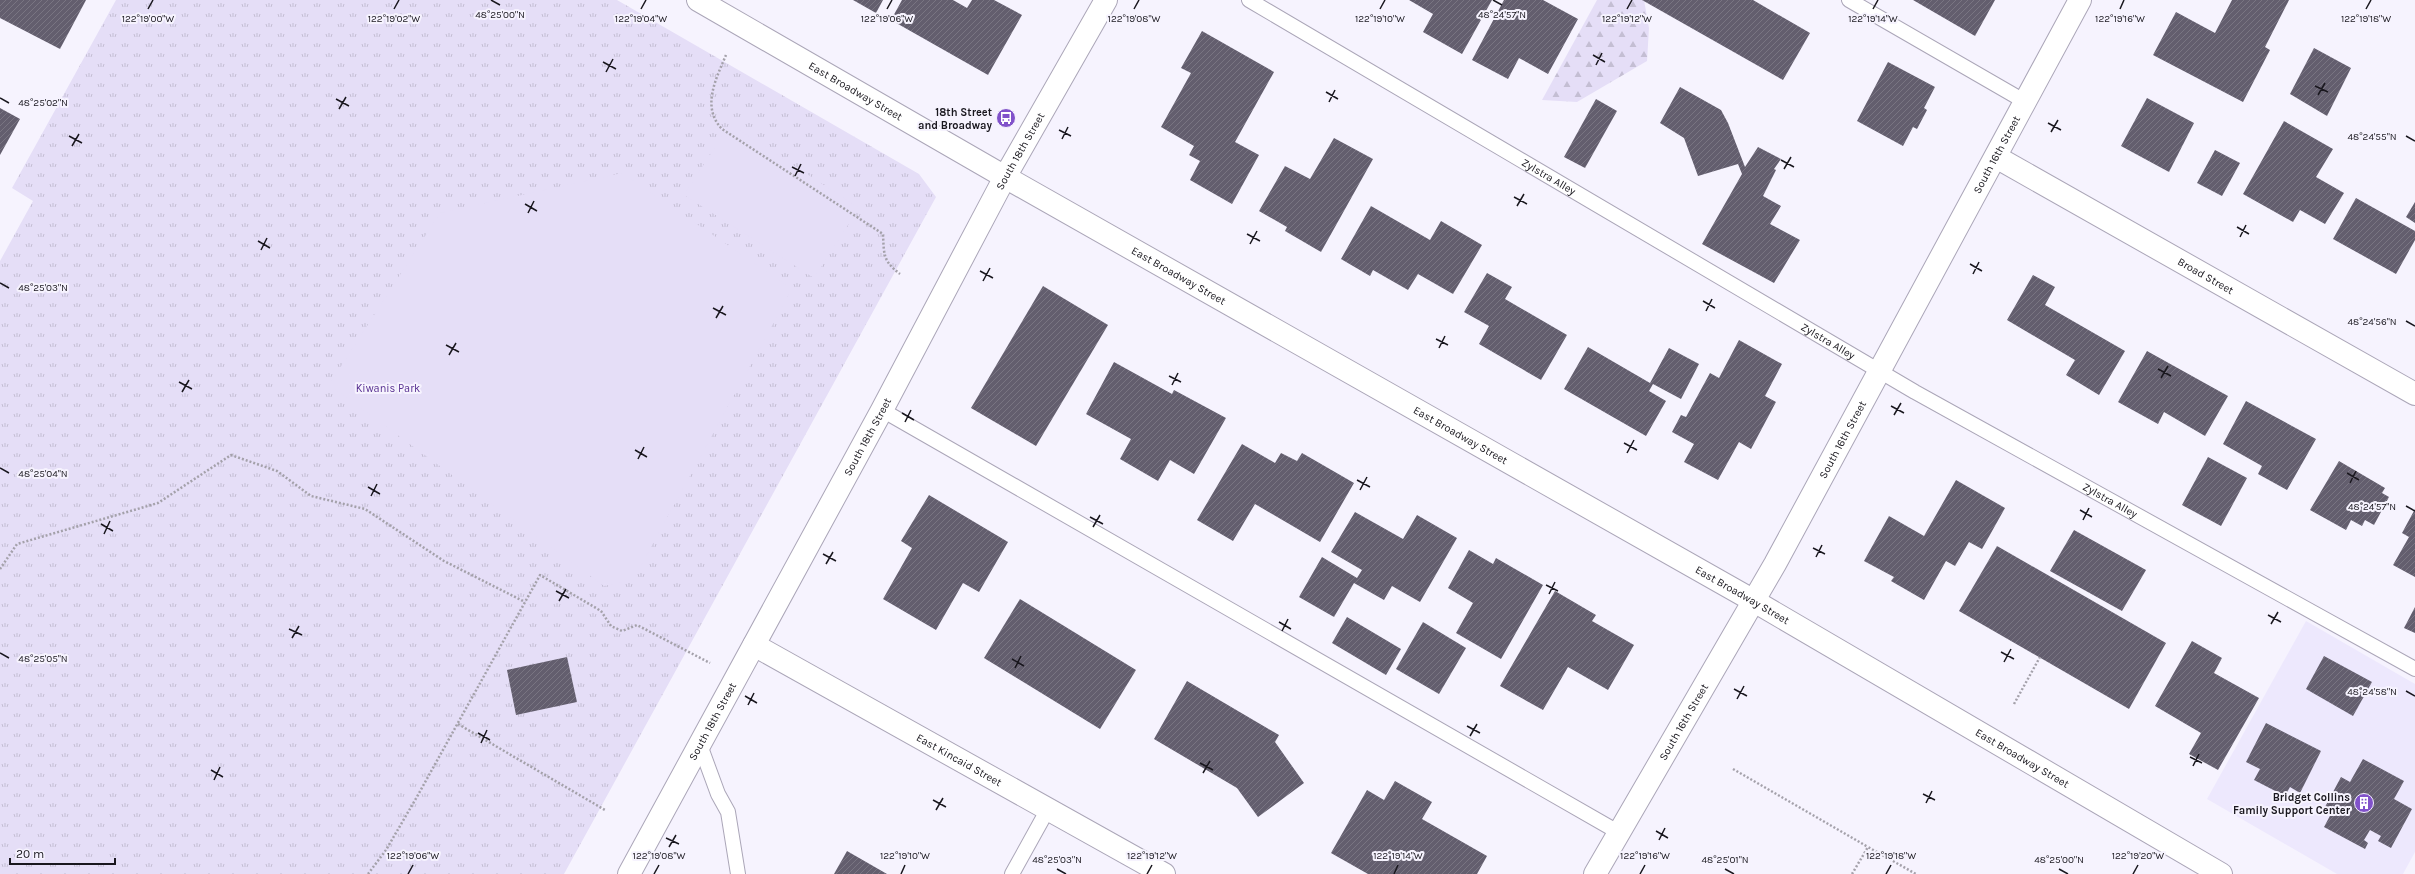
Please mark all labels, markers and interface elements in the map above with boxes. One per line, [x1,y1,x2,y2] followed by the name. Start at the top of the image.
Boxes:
[475,9,525,21] text: 48°25'00"N
[1478,9,1526,21] text: 48°24'57"N
[122,13,174,25] text: 122°19'00"W
[368,13,420,25] text: 122°19'02"W
[615,13,667,25] text: 122°19'04"W
[861,13,913,25] text: 122°19'06"W
[1108,13,1160,25] text: 122°19'08"W
[1355,13,1405,25] text: 122°19'10"W
[1602,13,1652,25] text: 122°19'12"W
[1848,13,1898,25] text: 122°19'14"W
[2095,13,2145,25] text: 122°19'16"W
[2341,13,2391,25] text: 122°19'18"W
[806,59,905,123] street label: East Broadway Street
[18,97,68,109] text: 48°25'02"N
[918,106,993,132] place label: 18th Street and Broadway
[995,107,1017,129] bus stop icon: 18th Street and Broadway
[993,110,1047,192] street label: South 18th Street
[1970,113,2023,196] street label: South 16th Street
[2347,131,2397,143] text: 48°24'55"N
[1519,156,1578,197] street label: Zylstra Alley
[1129,244,1228,307] street label: East Broadway Street
[2175,255,2236,297] street label: Broad Street
[18,282,68,294] text: 48°25'03"N
[2347,316,2397,328] text: 48°24'56"N
[1799,320,1858,362] street label: Zylstra Alley
[356,382,420,395] park label: Kiwanis Park
[841,396,894,478] street label: South 18th Street
[1816,398,1869,481] street label: South 16th Street
[1411,403,1510,467] street label: East Broadway Street
[18,468,68,480] text: 48°25'04"N
[2081,480,2140,521] street label: Zylstra Alley
[2348,501,2396,513] text: 48°24'57"N
[1693,563,1792,627] street label: East Broadway Street
[18,653,68,665] text: 48°25'05"N
[686,680,739,762] street label: South 18th Street
[1656,681,1711,762] street label: South 16th Street
[2347,686,2397,698] text: 48°24'58"N
[1973,726,2072,790] street label: East Broadway Street
[914,731,1004,789] street label: East Kincaid Street
[2233,791,2351,817] place label: Bridget Collins Family Support Center
[2353,792,2375,814] building icon: Bridget Collins Family Support Center
[10,840,115,866] scale bar
[16,847,44,861] text: 20 m
[387,850,439,862] text: 122°19'06"W
[633,850,685,862] text: 122°19'08"W
[880,850,930,862] text: 122°19'10"W
[1127,850,1177,862] text: 122°19'12"W
[1373,850,1423,862] text: 122°19'14"W
[1620,850,1670,862] text: 122°19'16"W
[1866,850,1916,862] text: 122°19'18"W
[2112,850,2164,862] text: 122°19'20"W
[1032,854,1082,866] text: 48°25'03"N
[1701,854,1749,866] text: 48°25'01"N
[2034,854,2084,866] text: 48°25'00"N

